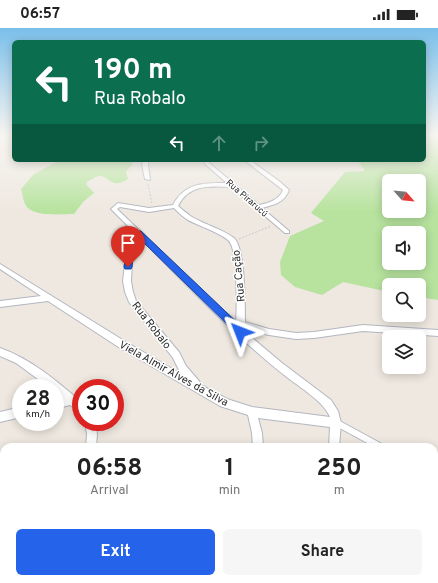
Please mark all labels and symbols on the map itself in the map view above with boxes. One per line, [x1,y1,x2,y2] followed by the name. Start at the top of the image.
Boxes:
[382,174,426,218] north arrow
[223,177,270,220] street label: Rua Pirarucú
[111,226,145,267] pin
[229,249,249,303] street label: Rua Cação
[128,299,174,352] street label: Rua Robalo
[219,311,261,353] position arrow
[116,338,231,410] street label: Viela Almir Alves da Silva
[72,379,124,431] speed limit sign: 30

